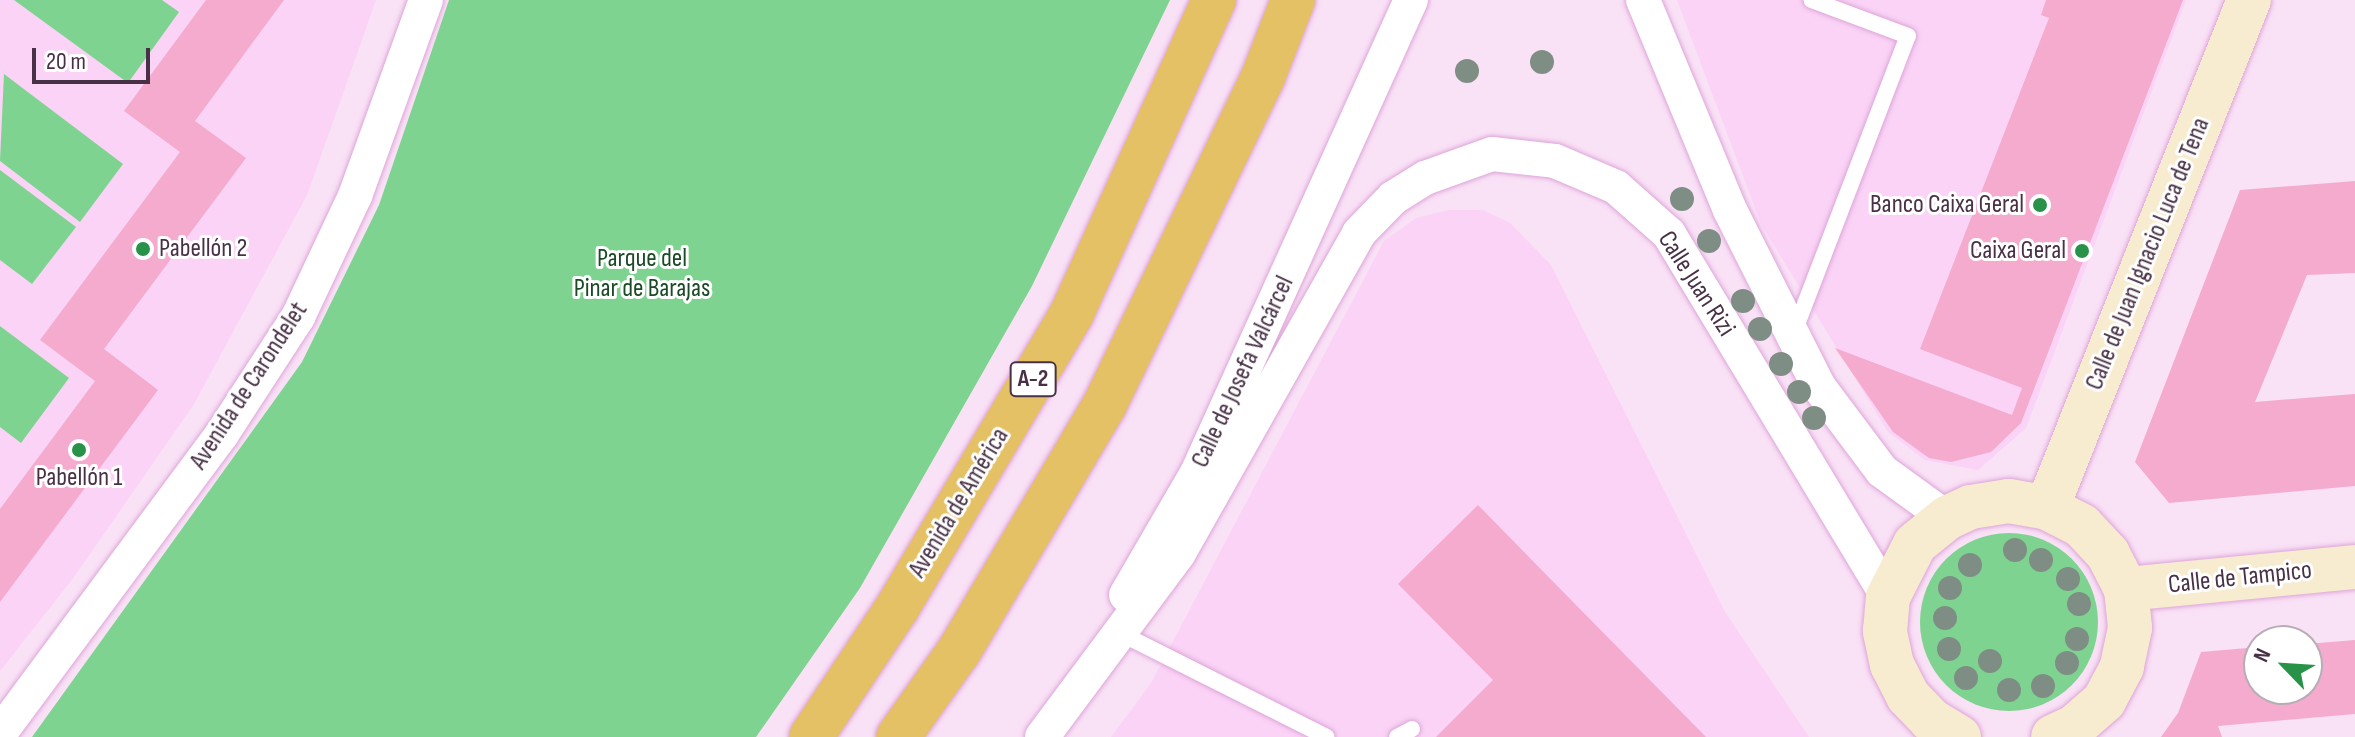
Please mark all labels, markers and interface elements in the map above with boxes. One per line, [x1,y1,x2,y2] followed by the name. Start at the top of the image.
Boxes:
[36,32,154,82] scale bar
[46,47,86,76] text: 20 m
[2079,113,2217,395] street label: Calle de Juan Ignacio Luca de Tena
[1870,189,2024,221] place label: Banco Caixa Geral
[2031,196,2049,214] marker: Banco Caixa Geral
[1651,226,1741,342] street label: Calle Juan Rizi
[159,233,247,265] place label: Pabellón 2
[1970,235,2066,267] place label: Caixa Geral
[134,240,152,258] marker: Pabellón 2
[2073,242,2091,260] marker: Caixa Geral
[574,243,710,304] park label: Parque del Pinar de Barajas
[1185,271,1301,473] street label: Calle de Josefa Valcárcel
[183,297,315,475] street label: Avenida de Carondelet
[1009,359,1057,399] road number: A-2
[902,423,1016,583] street label: Avenida de América
[70,441,88,459] marker: Pabellón 1
[36,462,122,494] place label: Pabellón 1
[2167,555,2313,601] street label: Calle de Tampico
[2243,625,2323,705] north arrow
[2248,644,2277,667] text: N

